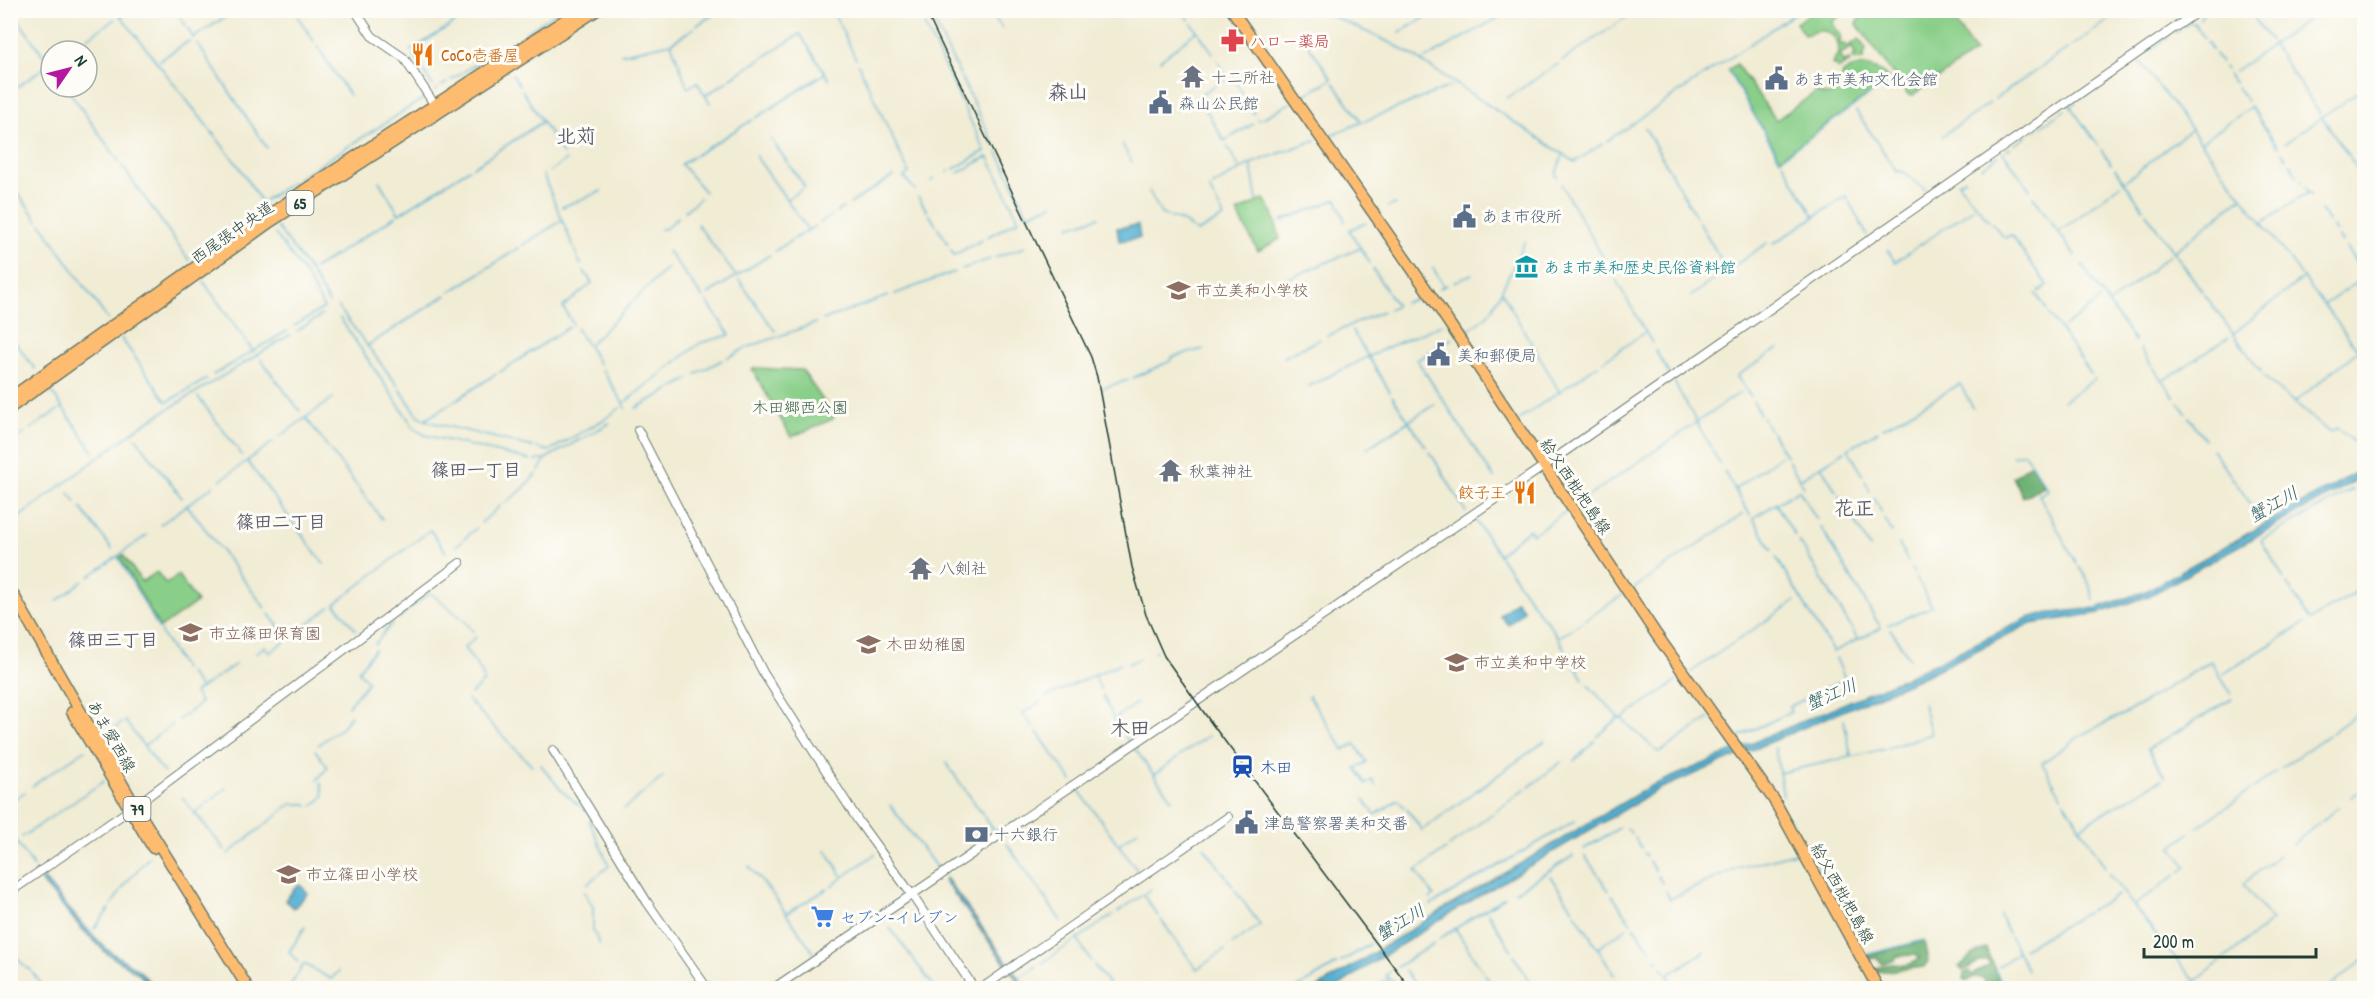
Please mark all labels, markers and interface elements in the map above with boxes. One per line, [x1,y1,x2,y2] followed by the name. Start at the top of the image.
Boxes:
[1219,28,1245,54] pharmacy icon: ハロー薬局
[1250,30,1330,52] place label: ハロー薬局
[39,39,99,99] north arrow
[410,42,436,68] restaurant icon: CoCo壱番屋
[441,44,519,66] place label: CoCo壱番屋
[70,51,93,71] text: N
[1180,64,1206,90] temple icon: 十二所社
[1211,66,1275,88] place label: 十二所社
[1763,66,1789,92] public building icon: あま市美和文化会館
[1794,68,1938,90] place label: あま市美和文化会館
[1048,78,1088,105] district label: 森山
[1148,90,1174,116] public building icon: 森山公民館
[1179,92,1259,114] place label: 森山公民館
[556,122,596,149] district label: 北苅
[286,191,314,215] road number: 65
[186,195,278,269] street label: 西尾張中央道
[1451,203,1477,229] public building icon: あま市役所
[1482,205,1562,227] place label: あま市役所
[1513,254,1539,280] museum icon: あま市美和歴史民俗資料館
[1544,256,1736,278] place label: あま市美和歴史民俗資料館
[1165,277,1191,303] school or university icon: 市立美和小学校
[1196,279,1308,301] place label: 市立美和小学校
[1426,342,1452,368] public building icon: 美和郵便局
[1457,344,1537,366] place label: 美和郵便局
[752,396,848,418] park label: 木田郷西公園
[1536,433,1616,539] street label: 給父西枇杷島線
[431,457,521,482] district label: 篠田一丁目
[1158,458,1184,484] temple icon: 秋葉神社
[1189,460,1253,482] place label: 秋葉神社
[1511,479,1537,505] restaurant icon: 餃子王
[2243,480,2303,528] water label: 蟹江川
[1458,481,1506,503] place label: 餃子王
[1834,494,1874,521] district label: 花正
[236,509,326,534] district label: 篠田二丁目
[908,555,934,581] temple icon: 八剣社
[939,557,987,579] place label: 八剣社
[178,620,204,646] school or university icon: 市立篠田保育園
[209,622,321,644] place label: 市立篠田保育園
[68,627,158,652] district label: 篠田三丁目
[855,631,881,657] school or university icon: 木田幼稚園
[886,633,966,655] place label: 木田幼稚園
[1443,649,1469,675] school or university icon: 市立美和中学校
[1474,651,1586,673] place label: 市立美和中学校
[1801,672,1861,716] water label: 蟹江川
[82,696,142,776] street label: あま愛西線
[1110,714,1150,741] district label: 木田
[1229,754,1255,780] station icon: 木田
[1260,756,1292,778] place label: 木田
[124,797,150,821] road number: 79
[1233,810,1259,836] public building icon: 津島警察署美和交番
[1264,812,1408,834] place label: 津島警察署美和交番
[963,821,989,847] bank icon: 十六銀行
[994,823,1058,845] place label: 十六銀行
[1806,839,1880,947] street label: 給父西枇杷島線
[275,861,301,887] school or university icon: 市立篠田小学校
[306,863,418,885] place label: 市立篠田小学校
[1370,897,1430,947] water label: 蟹江川
[809,904,835,930] supermarket icon: セブン-イレブン
[840,906,958,928] place label: セブン-イレブン
[2144,921,2316,959] scale bar
[2153,929,2194,954] text: 200 m

